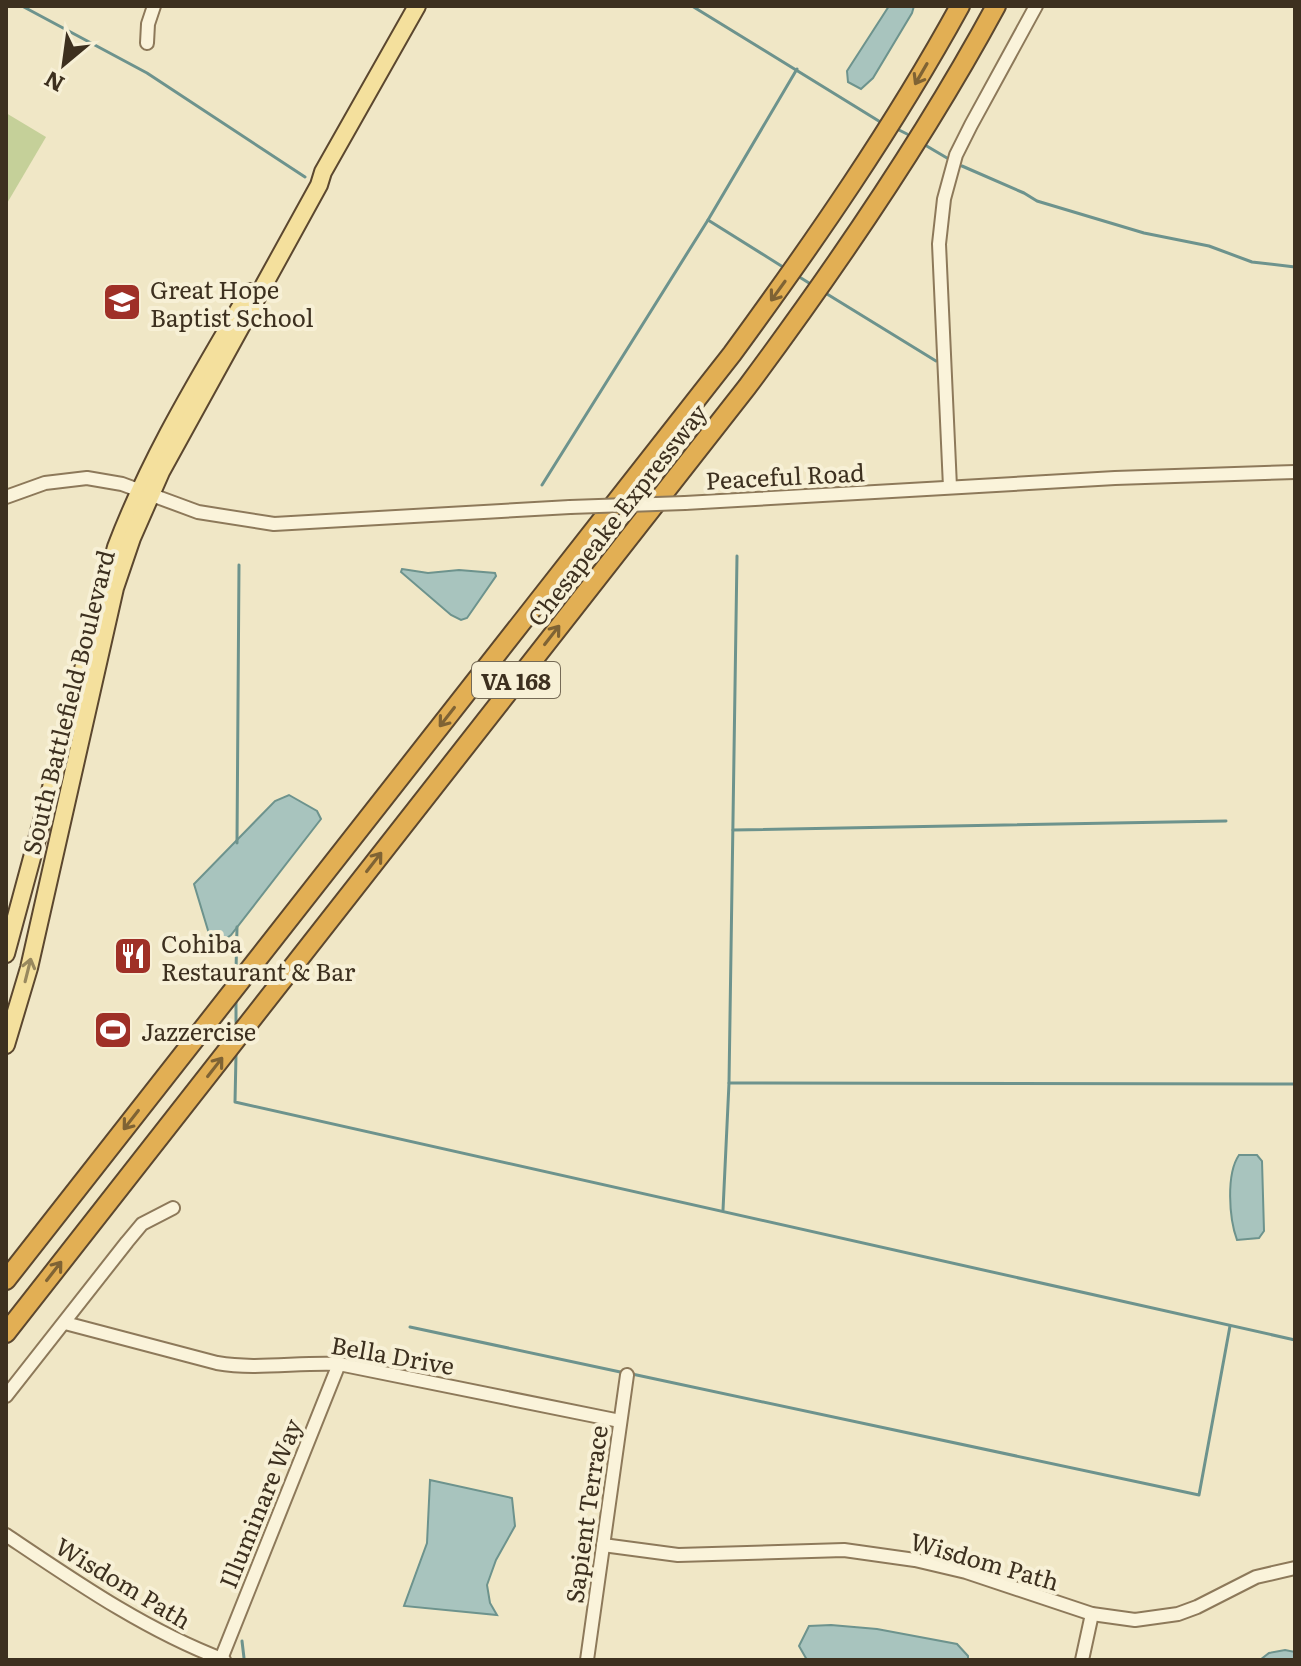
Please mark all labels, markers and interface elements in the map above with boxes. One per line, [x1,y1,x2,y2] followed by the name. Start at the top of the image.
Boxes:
[24,24,104,104] north arrow
[913,62,929,85] one-way arrow
[38,64,70,102] text: N
[150,271,314,334] place label: Great Hope Baptist School
[770,279,786,301] one-way arrow
[101,281,143,323] school or university icon: Great Hope Baptist School
[518,395,714,633] street label: Chesapeake Expressway
[704,453,866,497] street label: Peaceful Road
[12,546,122,858] street label: South Battlefield Boulevard
[543,625,561,646] one-way arrow
[472,662,560,698] road number: VA 168
[438,706,456,727] one-way arrow
[366,852,383,873] one-way arrow
[161,925,356,988] place label: Cohiba Restaurant & Bar
[112,935,154,977] restaurant icon: Cohiba Restaurant & Bar
[21,957,36,983] one-way arrow
[92,1009,134,1051] sports icon: Jazzercise
[141,1013,256,1048] place label: Jazzercise
[206,1057,223,1078] one-way arrow
[123,1109,140,1130] one-way arrow
[46,1261,63,1282] one-way arrow
[329,1326,457,1382] street label: Bella Drive
[209,1413,309,1593] street label: Illuminare Way
[555,1423,615,1605] street label: Sapient Terrace
[907,1522,1064,1598] street label: Wisdom Path
[49,1528,199,1637] street label: Wisdom Path

